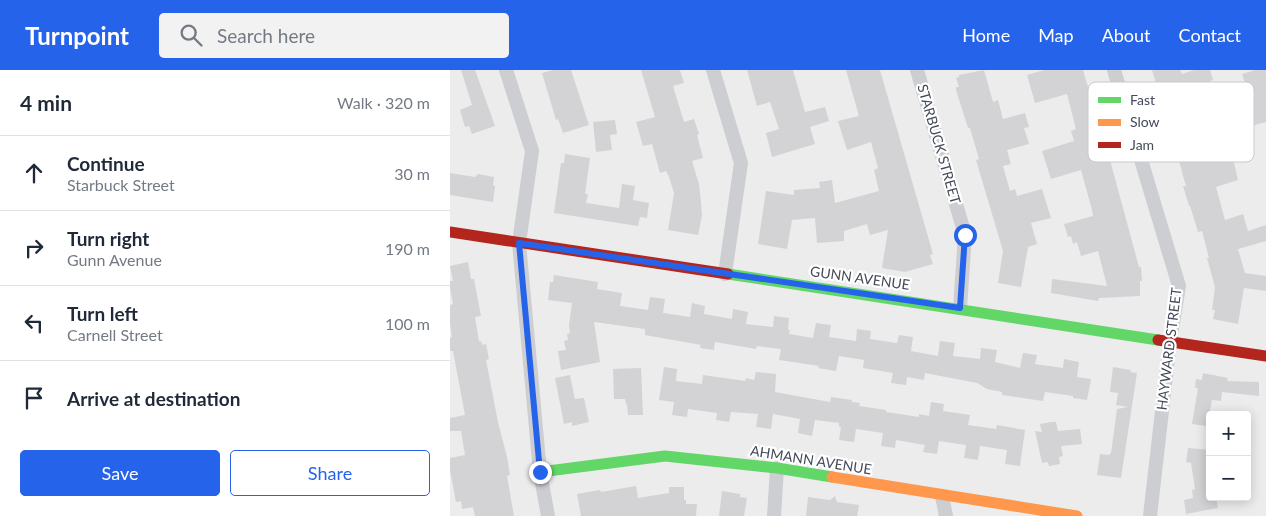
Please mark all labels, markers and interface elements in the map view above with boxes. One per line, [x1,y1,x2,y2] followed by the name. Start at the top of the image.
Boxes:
[159,13,509,58] search box
[25,21,129,50] text: Turnpoint
[177,21,205,49] icon: search
[217,24,315,47] text: Search here
[962,24,1010,46] text: Home
[1038,24,1074,46] text: Map
[1102,24,1151,46] text: About
[1179,24,1241,46] text: Contact
[914,82,965,206] street label: STARBUCK STREET
[1088,82,1254,162] legend
[20,90,72,115] text: 4 min
[1130,91,1155,108] text: Fast
[337,93,430,112] text: Walk · 320 m
[1130,113,1160,130] text: Slow
[1130,136,1154,153] text: Jam
[67,152,145,175] text: Continue
[20,159,48,187] icon: ahead
[394,164,430,183] text: 30 m
[67,175,175,194] text: Starbuck Street
[954,224,977,247] route start
[67,227,149,250] text: Turn right
[20,234,48,262] icon: right
[385,239,430,258] text: 190 m
[67,250,162,269] text: Gunn Avenue
[809,262,911,293] street label: GUNN AVENUE
[1153,286,1185,411] street label: HAYWARD STREET
[67,302,138,325] text: Turn left
[20,309,48,337] icon: left
[385,314,430,333] text: 100 m
[67,325,163,344] text: Carnell Street
[20,384,48,412] icon: arrive
[67,387,240,410] text: Arrive at destination
[1206,411,1251,501] map controls
[1206,411,1251,456] button: +
[749,442,873,477] street label: AHMANN AVENUE
[20,450,220,496] button: Save
[230,450,430,496] button: Share
[1206,456,1251,501] button: −
[529,461,552,484] route end

